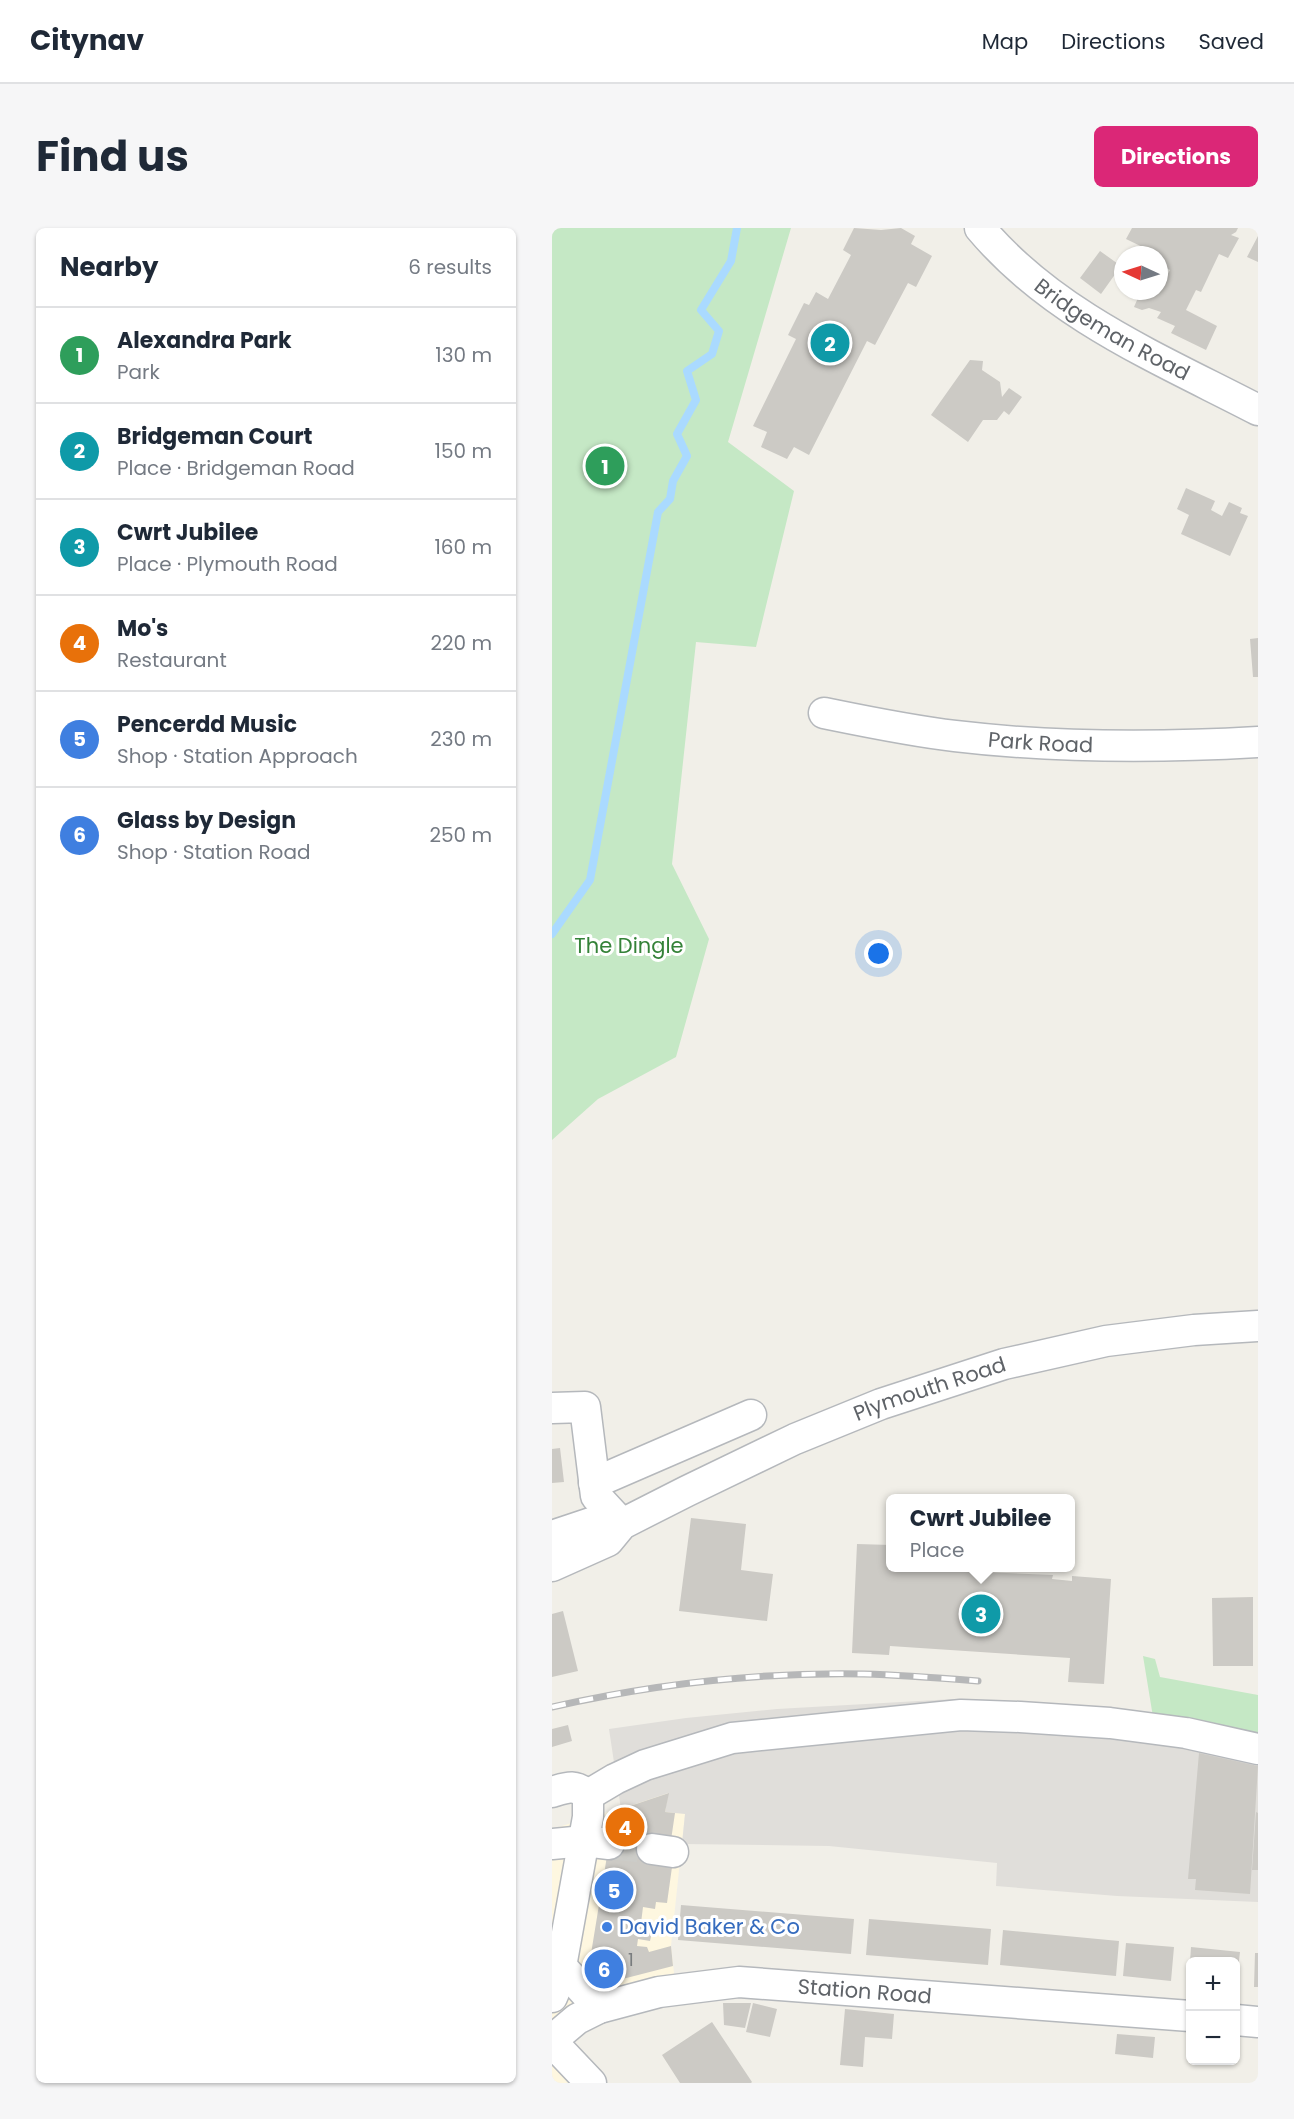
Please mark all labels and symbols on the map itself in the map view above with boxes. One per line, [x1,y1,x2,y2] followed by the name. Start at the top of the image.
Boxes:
[1114,246,1168,300] north arrow
[1028,271,1195,387] street label: Bridgeman Road
[810,320,850,366] pin: 2
[586,444,624,488] pin: 1
[987,725,1094,760] street label: Park Road
[574,931,684,960] park label: The Dingle
[864,939,893,968] your location
[849,1349,1010,1428] street label: Plymouth Road
[962,1592,1000,1636] pin: 3
[606,1804,644,1850] pin: 4
[594,1868,634,1912] pin: 5
[619,1912,800,1941] place label: David Baker & Co
[600,1920,614,1934] marker: David Baker & Co
[584,1946,624,1992] pin: 6
[628,1947,634,1972] house number: 1
[797,1971,933,2010] street label: Station Road

